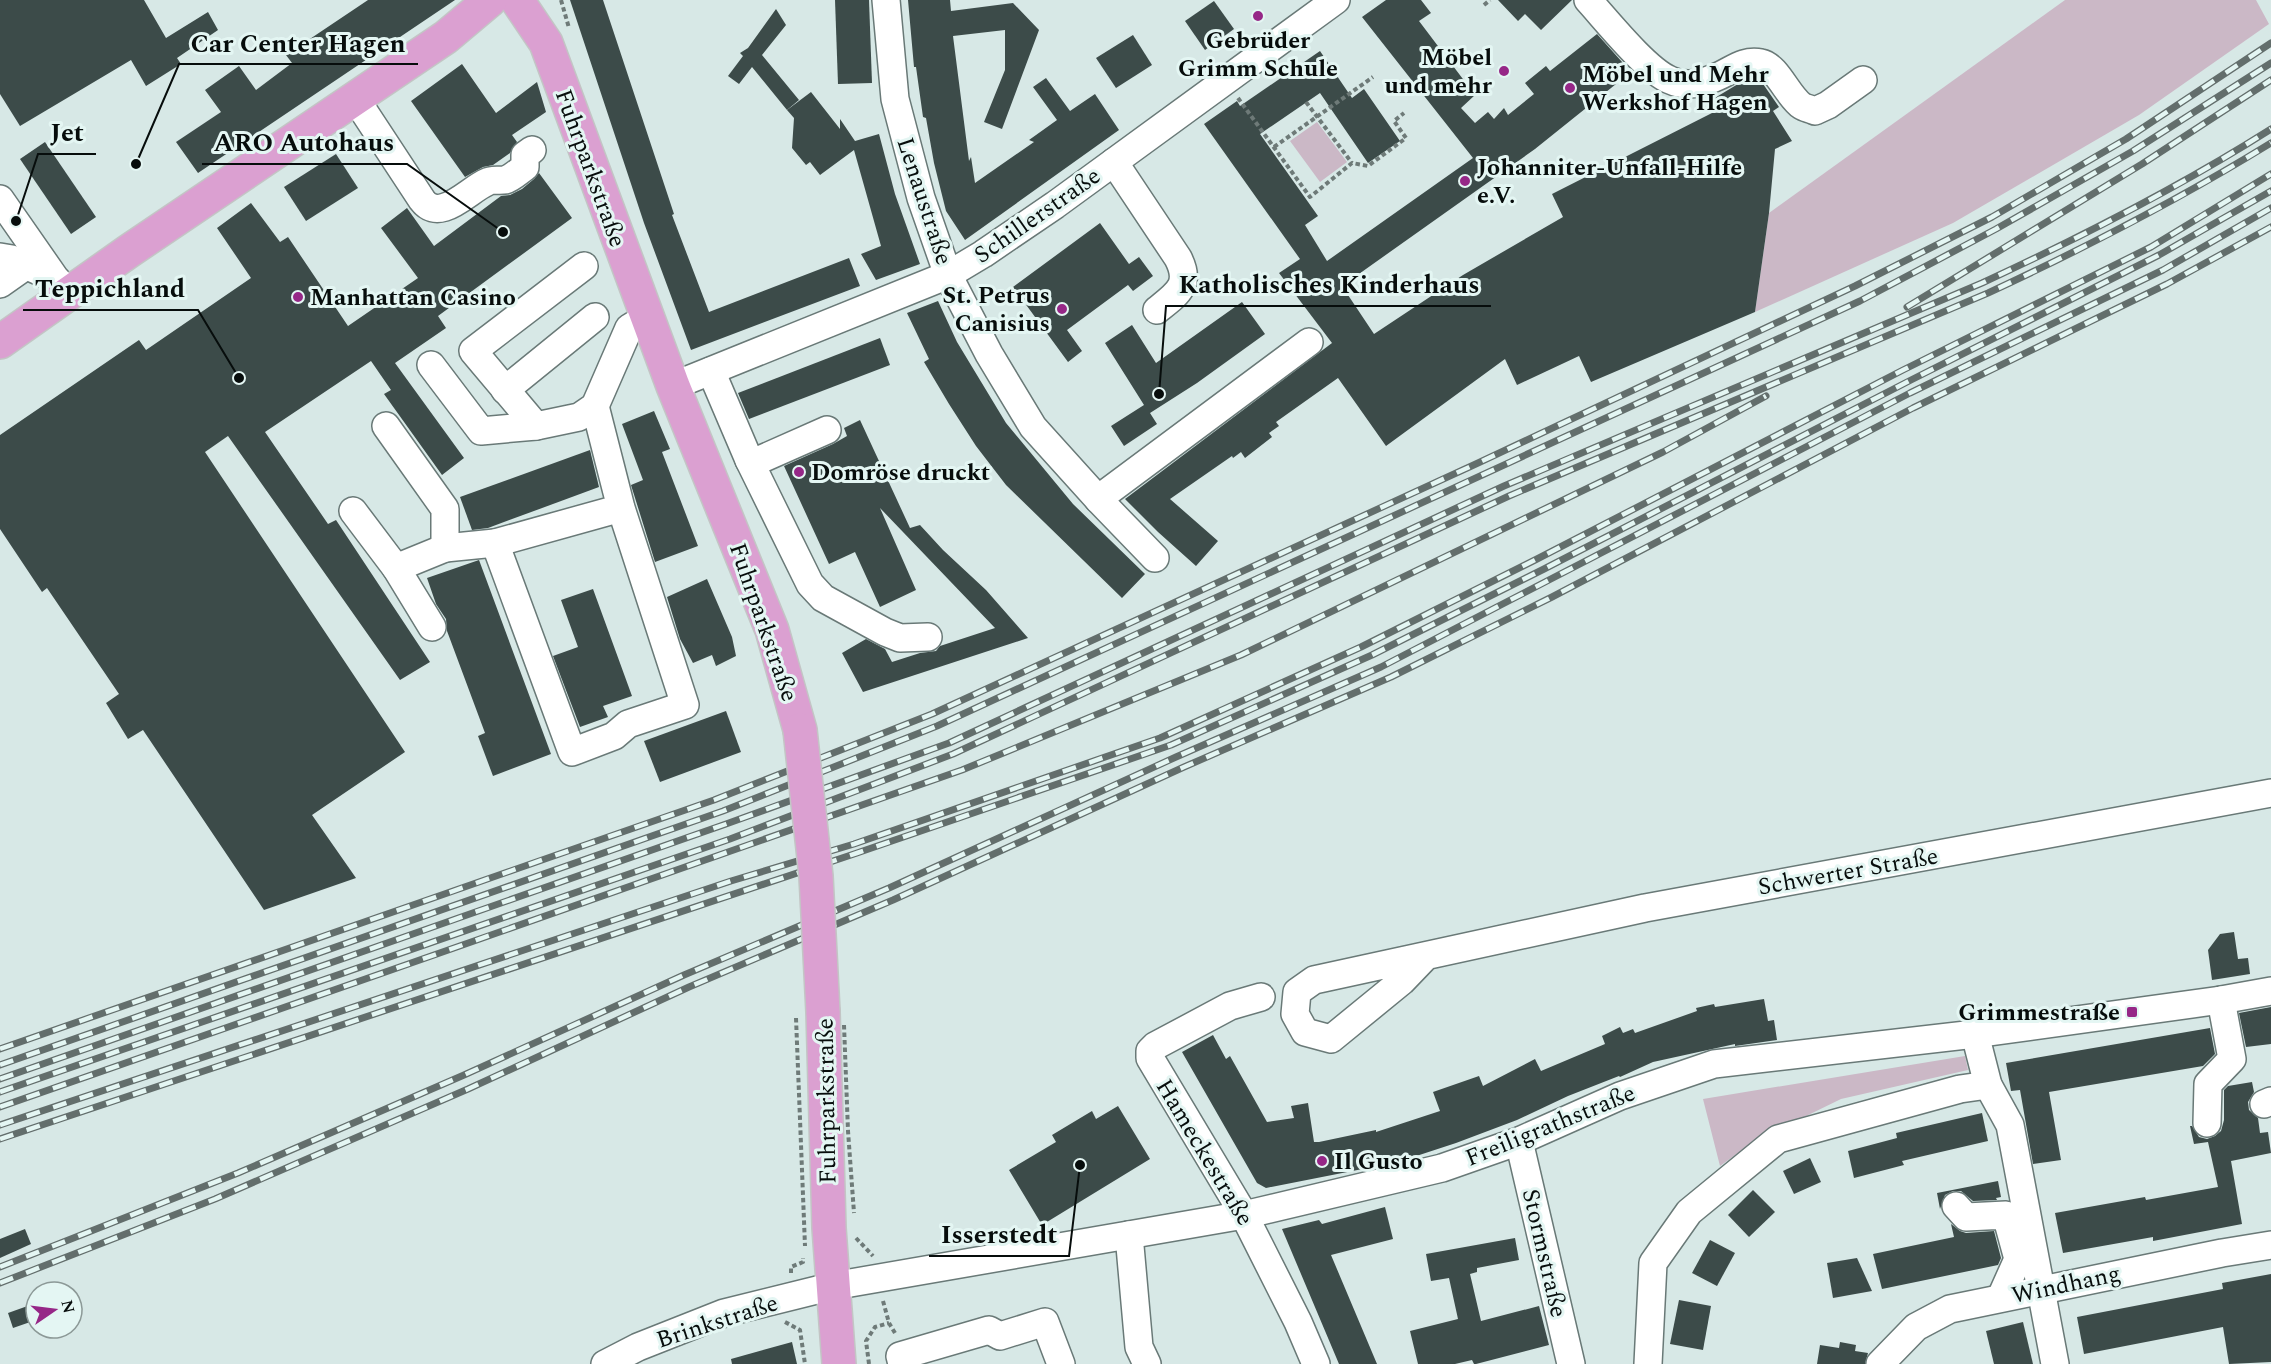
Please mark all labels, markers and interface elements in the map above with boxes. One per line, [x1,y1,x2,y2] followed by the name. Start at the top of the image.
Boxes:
[1251,9,1265,23] marker: Gebrüder Grimm Schule
[179,20,418,64] callout: Car Center Hagen
[1178,23,1338,87] place label: Gebrüder Grimm Schule
[190,24,406,64] text: Car Center Hagen
[1384,40,1493,104] place label: Möbel und mehr
[1582,57,1770,121] place label: Möbel und Mehr Werkshof Hagen
[1497,64,1511,78] marker: Möbel und mehr
[1563,81,1577,95] marker: Möbel und Mehr Werkshof Hagen
[545,84,635,252] street label: Fuhrparkstraße
[38,110,96,154] callout: Jet
[50,113,84,153] text: Jet
[202,120,407,164] callout: ARO Autohaus
[214,123,394,163] text: ARO Autohaus
[886,133,962,270] street label: Lenaustraße
[1477,150,1742,214] place label: Johanniter-Unfall-Hilfe e.V.
[967,159,1108,273] street label: Schillerstraße
[1458,174,1472,188] marker: Johanniter-Unfall-Hilfe e.V.
[1166,262,1491,306] callout: Katholisches Kinderhaus
[1178,265,1480,305] text: Katholisches Kinderhaus
[23,266,198,310] callout: Teppichland
[35,269,185,309] text: Teppichland
[942,278,1050,342] place label: St. Petrus Canisius
[310,280,516,316] place label: Manhattan Casino
[291,290,305,304] marker: Manhattan Casino
[1055,302,1069,316] marker: St. Petrus Canisius
[811,455,990,491] place label: Domröse druckt
[792,465,806,479] marker: Domröse druckt
[719,538,807,707] street label: Fuhrparkstraße
[1755,838,1941,906] street label: Schwerter Straße
[1958,995,2120,1031] place label: Grimmestraße
[2125,1005,2139,1019] marker: Grimmestraße
[808,1018,846,1184] street label: Fuhrparkstraße
[1146,1072,1262,1233] street label: Hameckestraße
[1460,1075,1641,1176] street label: Freiligrathstraße
[1334,1144,1423,1180] place label: Il Gusto
[1315,1154,1329,1168] marker: Il Gusto
[1512,1185,1576,1321] street label: Stormstraße
[929,1212,1069,1256] callout: Isserstedt
[941,1215,1057,1255] text: Isserstedt
[2008,1256,2124,1314] street label: Windhang
[24,1280,84,1340] north arrow
[652,1285,783,1359] street label: Brinkstraße
[54,1297,81,1316] text: N

